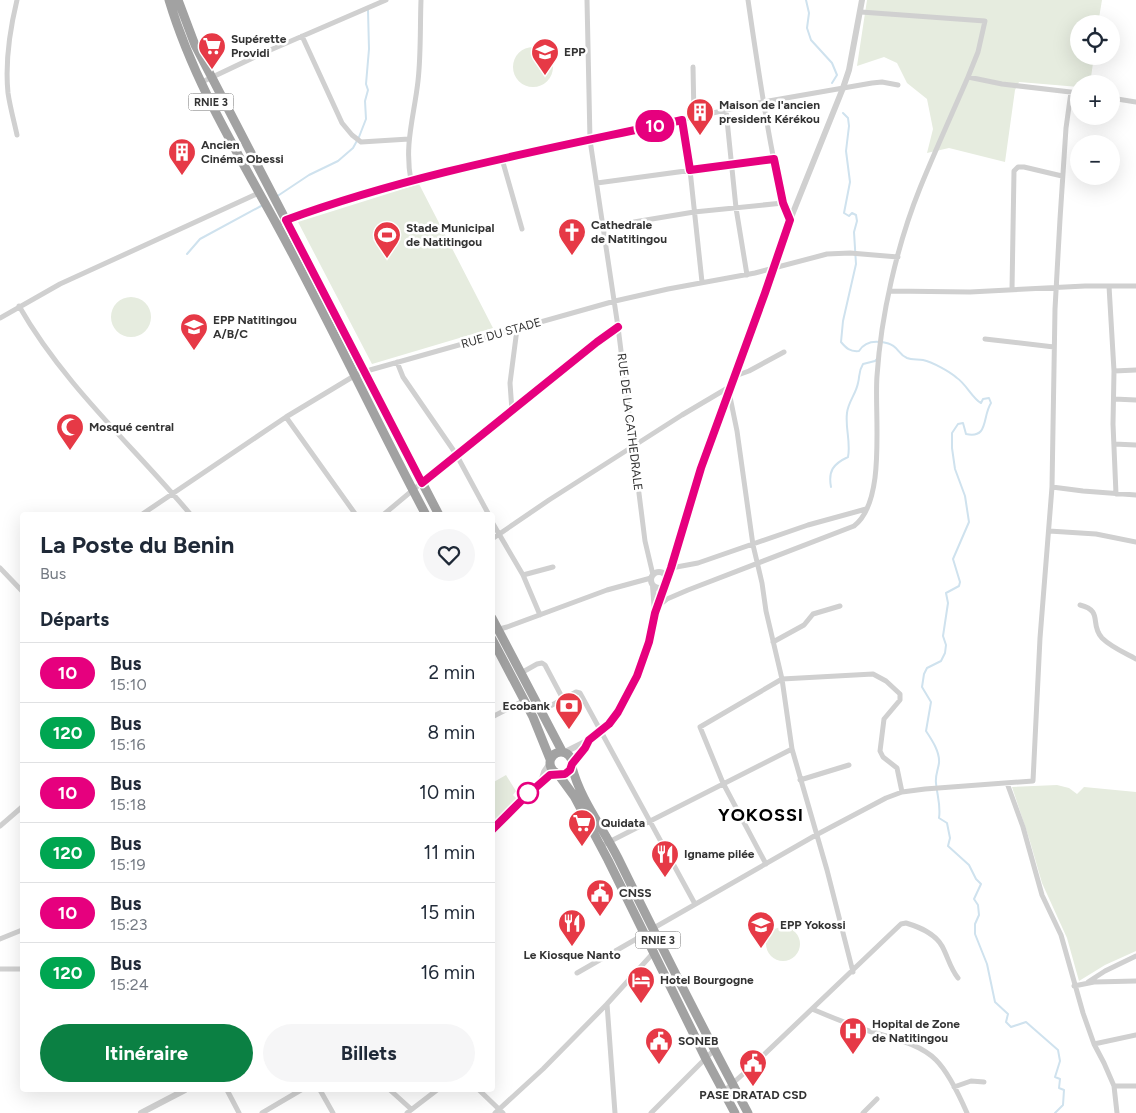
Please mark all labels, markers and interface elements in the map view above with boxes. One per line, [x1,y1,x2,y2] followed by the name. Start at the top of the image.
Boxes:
[1070,15,1120,185] map controls
[1070,15,1120,65] button: locate
[197,31,227,70] supermarket icon: Supérette Providi
[231,32,287,60] place label: Supérette Providi
[530,37,560,76] school or university icon: EPP
[564,45,586,59] place label: EPP
[1070,75,1120,125] button: +
[188,94,234,110] road number: RNIE 3
[685,97,715,136] building icon: Maison de l'ancien president Kérékou
[719,98,820,126] place label: Maison de l'ancien president Kérékou
[632,110,678,142] line badge: 10
[645,115,665,137] text: 10
[1070,135,1120,185] button: −
[167,137,197,176] building icon: Ancien Cinéma Obessi
[201,138,284,166] place label: Ancien Cinéma Obessi
[557,217,587,256] church icon: Cathedrale de Natitingou
[591,218,667,246] place label: Cathedrale de Natitingou
[372,220,402,259] sports icon: Stade Municipal de Natitingou
[406,221,494,249] place label: Stade Municipal de Natitingou
[179,312,209,351] school or university icon: EPP Natitingou A/B/C
[213,313,297,341] place label: EPP Natitingou A/B/C
[459,315,543,351] street label: RUE DU STADE
[615,352,645,492] street label: RUE DE LA CATHEDRALE
[55,412,85,451] mosque icon: Mosqué central
[89,420,174,434] place label: Mosqué central
[423,529,475,581] button: heart
[40,530,234,559] text: La Poste du Benin
[40,564,66,583] text: Bus
[40,608,109,631] text: Départs
[110,652,141,675] text: Bus
[429,661,475,684] text: 2 min
[58,662,77,684] text: 10
[110,675,147,694] text: 15:10
[554,691,584,730] bank icon: Ecobank
[503,699,551,713] place label: Ecobank
[110,712,141,735] text: Bus
[427,721,475,744] text: 8 min
[53,722,82,744] text: 120
[110,735,146,754] text: 15:16
[110,772,141,795] text: Bus
[419,781,475,804] text: 10 min
[58,782,77,804] text: 10
[517,782,539,804] unlabelled marker
[110,795,146,814] text: 15:18
[718,804,804,826] district label: YOKOSSI
[567,808,597,847] supermarket icon: Quidata
[601,816,645,830] place label: Quidata
[110,832,141,855] text: Bus
[650,839,680,878] restaurant icon: Igname pilée
[423,841,475,864] text: 11 min
[53,842,82,864] text: 120
[684,847,755,861] place label: Igname pilée
[110,855,146,874] text: 15:19
[585,878,615,917] public building icon: CNSS
[619,886,652,900] place label: CNSS
[110,892,141,915] text: Bus
[420,901,475,924] text: 15 min
[58,902,77,924] text: 10
[557,908,587,947] restaurant icon: Le Kiosque Nanto
[746,910,776,949] school or university icon: EPP Yokossi
[110,915,148,934] text: 15:23
[780,918,846,932] place label: EPP Yokossi
[636,932,680,948] road number: RNIE 3
[523,948,621,962] place label: Le Kiosque Nanto
[110,952,141,975] text: Bus
[421,961,475,984] text: 16 min
[53,962,82,984] text: 120
[626,965,656,1004] hotel icon: Hotel Bourgogne
[660,973,754,987] place label: Hotel Bourgogne
[110,975,149,994] text: 15:24
[838,1016,868,1055] hospital icon: Hopital de Zone de Natitingou
[872,1017,960,1045] place label: Hopital de Zone de Natitingou
[40,1024,253,1082] button: Itinéraire
[263,1024,475,1082] button: Billets
[644,1026,674,1065] public building icon: SONEB
[678,1034,718,1048] place label: SONEB
[738,1048,768,1087] public building icon: PASE DRATAD CSD
[699,1088,807,1102] place label: PASE DRATAD CSD

